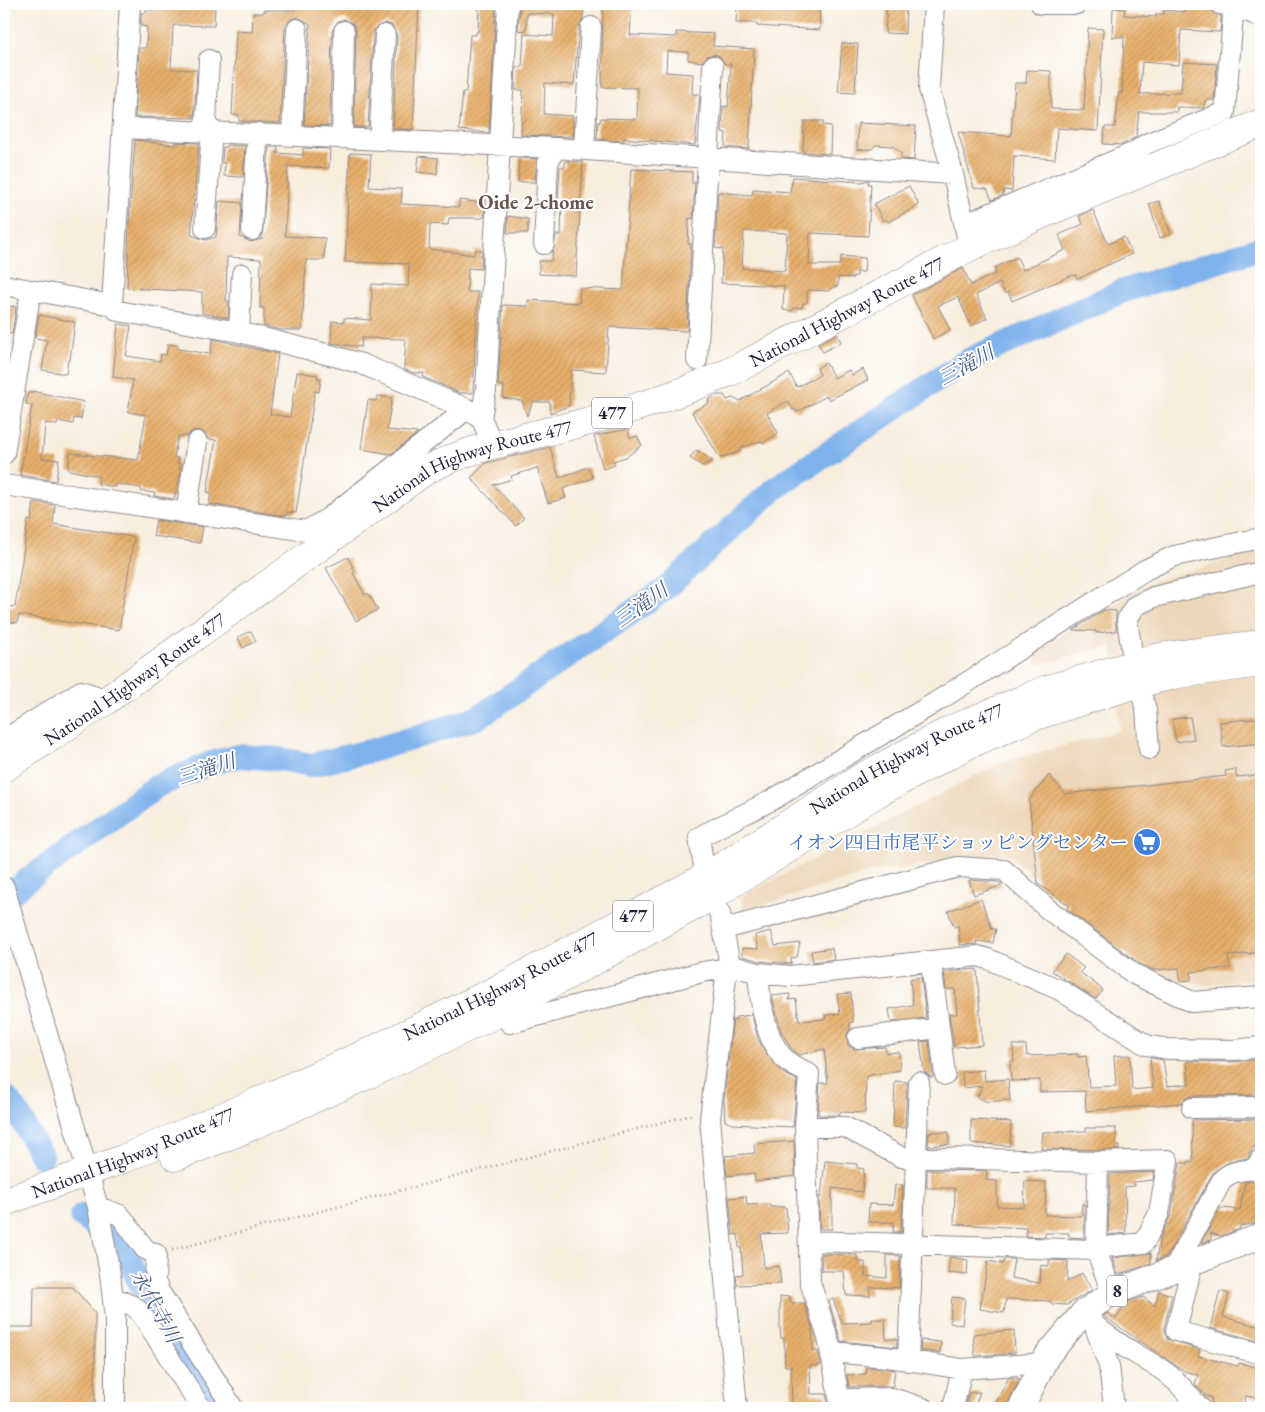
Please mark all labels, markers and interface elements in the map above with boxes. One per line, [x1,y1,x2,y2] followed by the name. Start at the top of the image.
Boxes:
[478,189,594,215] district label: Oide 2-chome
[745,250,949,373] street label: National Highway Route 477
[933,338,1000,391] water label: 三滝川
[592,398,632,428] road number: 477
[367,414,575,518] street label: National Highway Route 477
[609,576,675,633] water label: 三滝川
[39,606,231,751] street label: National Highway Route 477
[805,697,1008,820] street label: National Highway Route 477
[173,747,240,791] water label: 三滝川
[1132,827,1162,857] supermarket icon: イオン四日市尾平ショッピングセンター
[788,830,1128,855] place label: イオン四日市尾平ショッピングセンター
[613,900,653,931] road number: 477
[399,925,603,1046] street label: National Highway Route 477
[28,1101,239,1204] street label: National Highway Route 477
[125,1265,188,1349] water label: 永代寺川
[1107,1276,1127,1306] road number: 8

